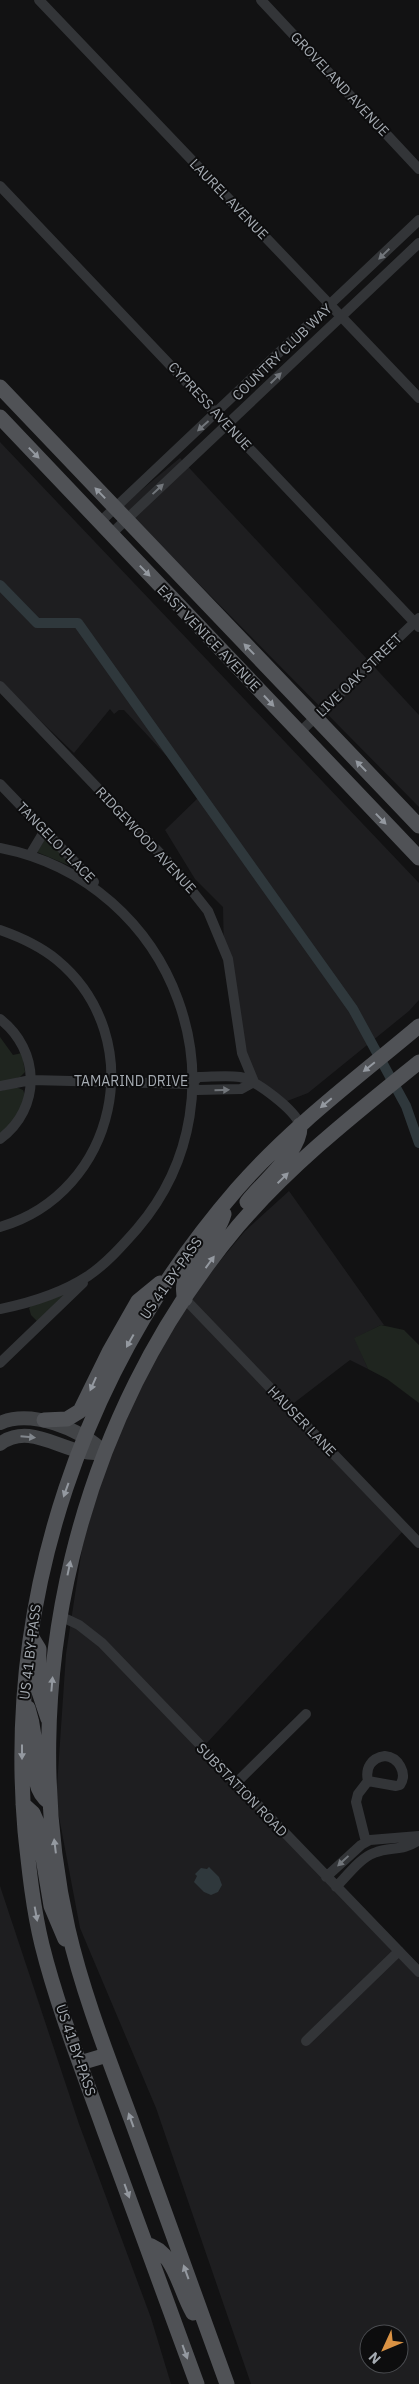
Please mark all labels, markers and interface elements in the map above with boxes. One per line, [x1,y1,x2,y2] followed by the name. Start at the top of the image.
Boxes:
[287,28,393,140] street label: GROVELAND AVENUE
[186,155,272,243] street label: LAUREL AVENUE
[378,248,390,260] one-way arrow
[228,299,336,404] street label: COUNTRY CLUB WAY
[164,358,256,454] street label: CYPRESS AVENUE
[270,372,282,384] one-way arrow
[197,420,209,432] one-way arrow
[28,446,40,458] one-way arrow
[152,483,164,495] one-way arrow
[94,487,106,499] one-way arrow
[139,565,151,577] one-way arrow
[153,581,265,695] street label: EAST VENICE AVENUE
[312,629,406,721] street label: LIVE OAK STREET
[243,643,255,655] one-way arrow
[263,695,275,707] one-way arrow
[355,760,367,772] one-way arrow
[92,783,200,897] street label: RIDGEWOOD AVENUE
[13,798,99,886] street label: TANGELO PLACE
[375,813,387,825] one-way arrow
[363,1061,376,1072] one-way arrow
[74,1072,188,1090] street label: TAMARIND DRIVE
[215,1086,231,1094] one-way arrow
[319,1097,332,1108] one-way arrow
[277,1172,289,1184] one-way arrow
[136,1234,206,1322] street label: US 41 BY-PASS
[205,1255,215,1269] one-way arrow
[125,1334,134,1347] one-way arrow
[89,1377,97,1391] one-way arrow
[264,1382,340,1460] street label: HAUSER LANE
[20,1433,36,1441] one-way arrow
[62,1482,69,1497] one-way arrow
[65,1561,73,1576] one-way arrow
[15,1603,45,1701] street label: US 41 BY-PASS
[49,1676,57,1692] one-way arrow
[193,1739,291,1841] street label: SUBSTATION ROAD
[18,1745,26,1761] one-way arrow
[50,1838,58,1854] one-way arrow
[337,1856,350,1867] one-way arrow
[33,1906,41,1922] one-way arrow
[52,2002,100,2098] street label: US 41 BY-PASS
[127,2112,134,2127] one-way arrow
[124,2184,131,2199] one-way arrow
[182,2265,189,2280] one-way arrow
[359,2324,409,2374] north arrow
[182,2345,189,2360] one-way arrow
[365,2348,385,2368] text: N

